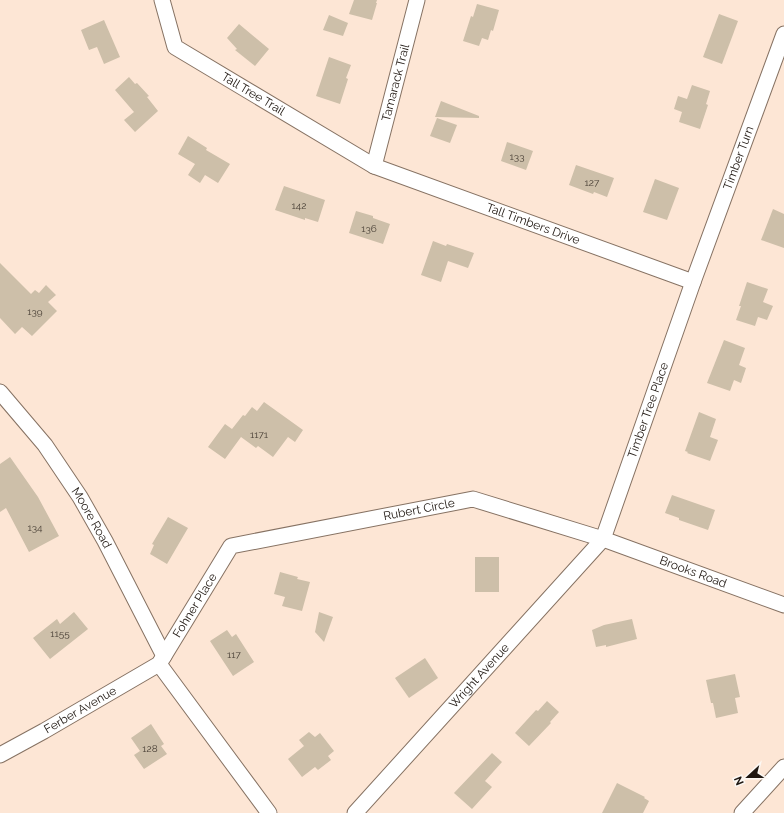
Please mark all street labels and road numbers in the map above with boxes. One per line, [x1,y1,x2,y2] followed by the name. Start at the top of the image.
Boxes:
[379,42,412,123] street label: Tamarack Trail
[219,69,288,119] street label: Tall Tree Trail
[720,124,757,192] street label: Timber Turn
[484,200,582,247] street label: Tall Timbers Drive
[625,361,671,460] street label: Timber Tree Place
[69,485,114,550] street label: Moore Road
[382,496,456,523] street label: Rubert Circle
[658,553,729,591] street label: Brooks Road
[170,571,220,640] street label: Fohner Place
[446,641,512,711] street label: Wright Avenue
[42,683,119,736] street label: Ferber Avenue

